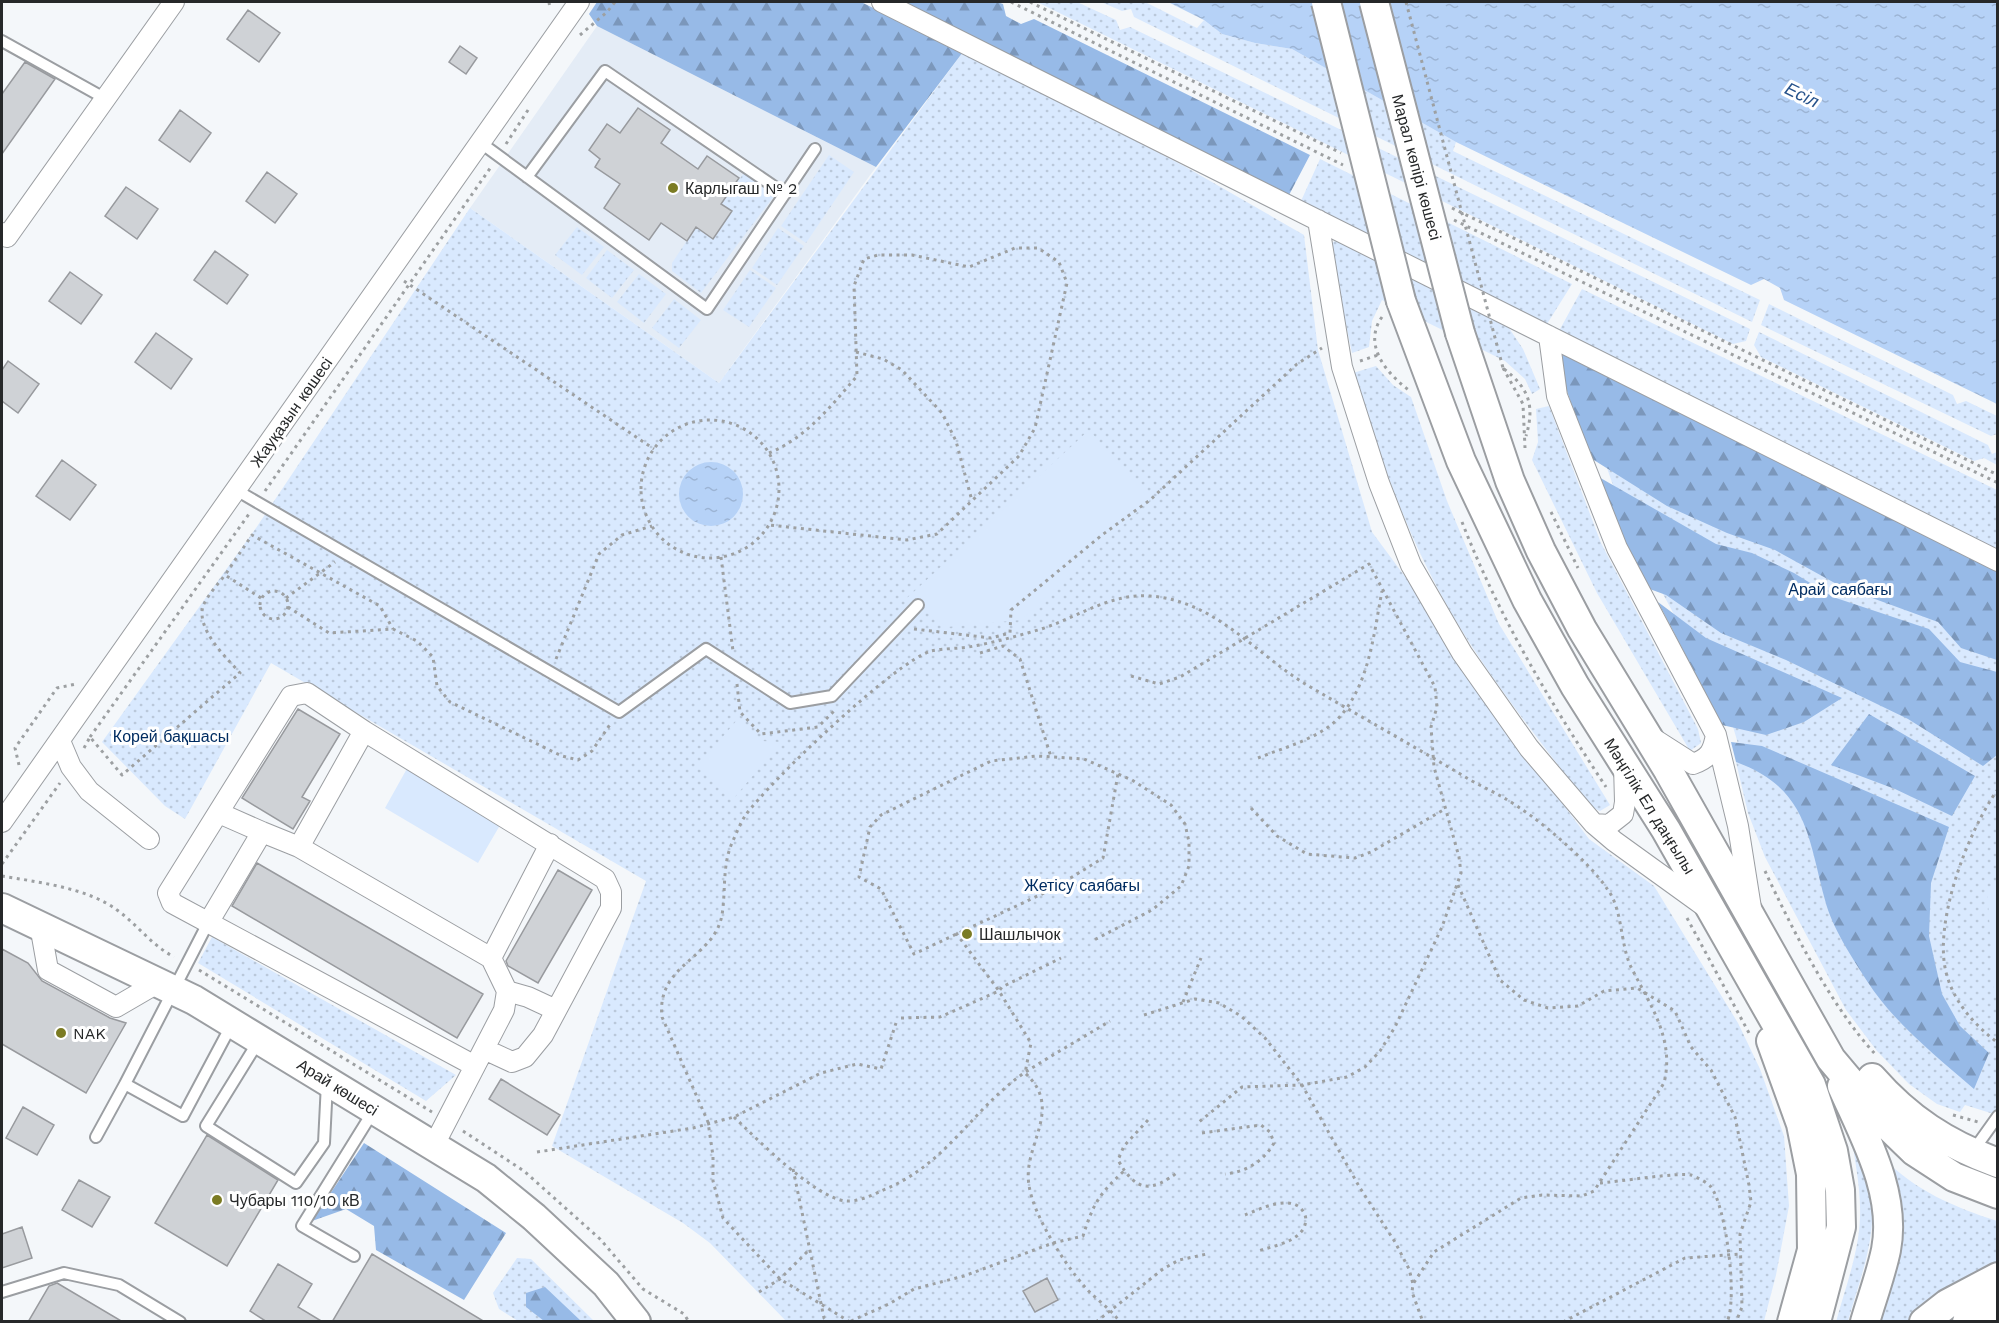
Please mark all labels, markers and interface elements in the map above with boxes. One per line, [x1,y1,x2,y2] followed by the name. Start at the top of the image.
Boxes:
[1782,77,1823,112] water label: Есіл
[1388,92,1445,242] street label: Марал көпірі көшесі
[685,179,797,198] place label: Карлыгаш № 2
[666,181,680,195] marker: Карлыгаш № 2
[246,354,336,471] street label: Жауқазын көшесі
[1788,580,1892,599] park label: Арай саябағы
[113,727,229,746] park label: Корей бақшасы
[1600,735,1699,878] street label: Мәңгілік Ел даңғылы
[1024,876,1140,895] park label: Жетісу саябағы
[979,925,1061,944] place label: Шашлычок
[960,927,974,941] marker: Шашлычок
[73,1024,106,1043] place label: NAK
[54,1026,68,1040] marker: NAK
[294,1055,382,1120] street label: Арай көшесі
[229,1191,360,1210] place label: Чубары 110/10 кВ
[210,1193,224,1207] marker: Чубары 110/10 кВ

